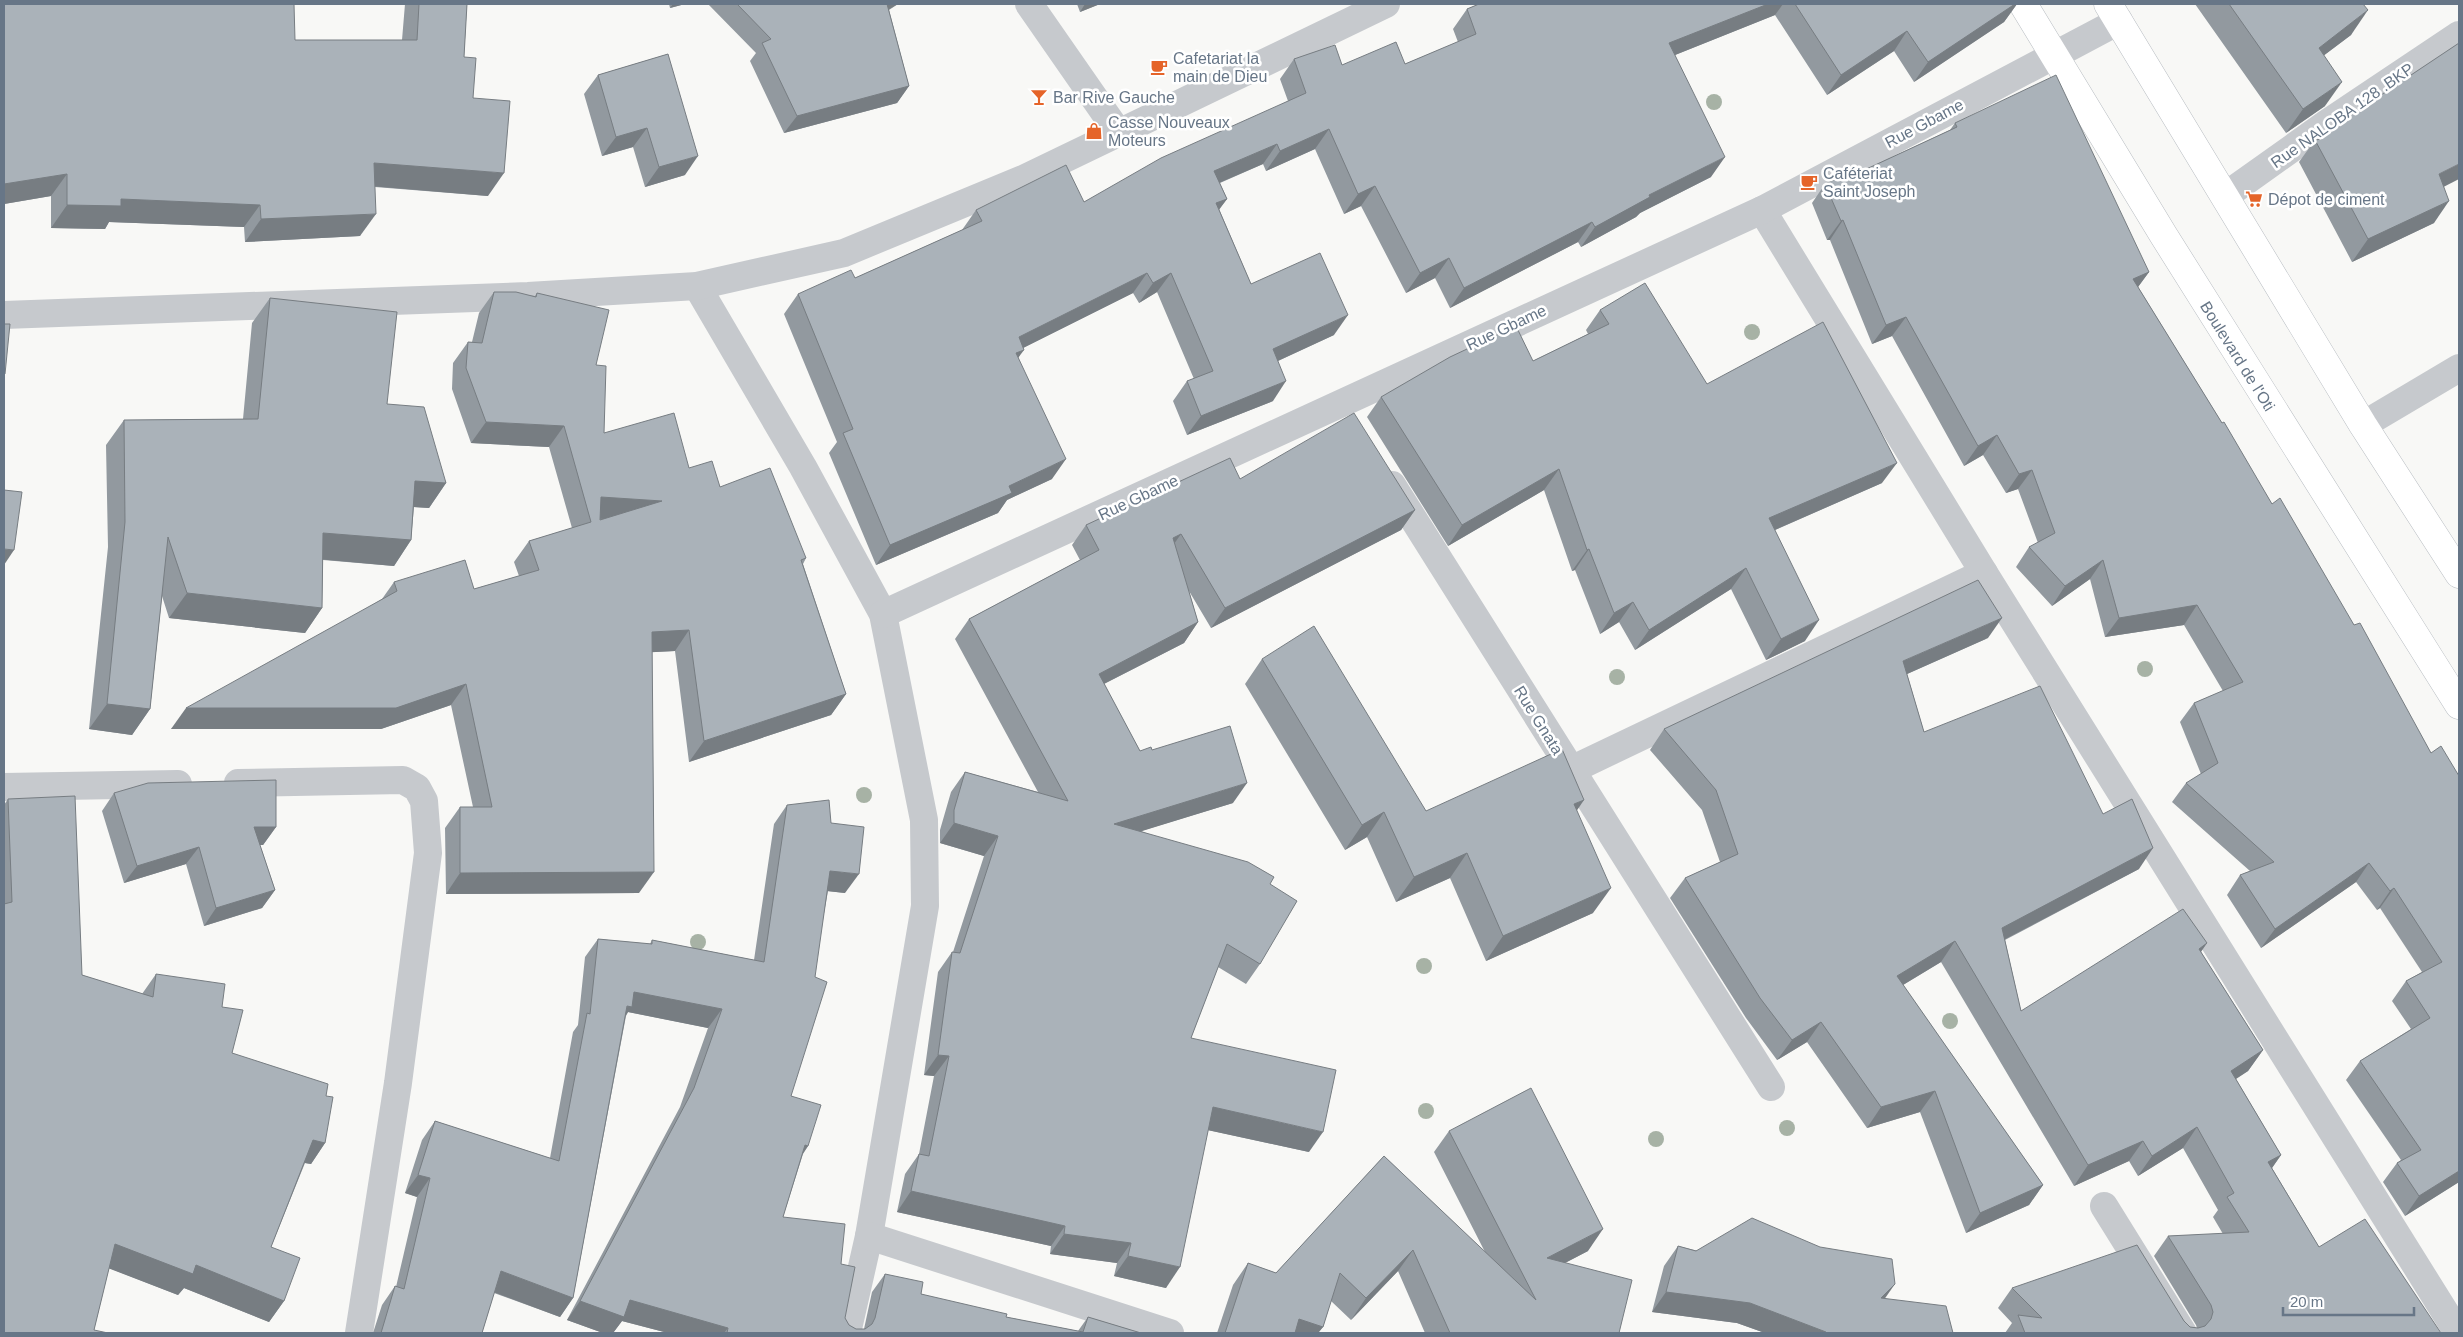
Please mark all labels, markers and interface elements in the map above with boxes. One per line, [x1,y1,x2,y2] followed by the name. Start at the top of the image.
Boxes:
[1173,50,1267,85] place label: Cafetariat la main de Dieu
[1149,57,1169,77] cafe icon: Cafetariat la main de Dieu
[2268,60,2417,171] street label: Rue NALOBA 128 .BKP
[1029,87,1049,107] bar icon: Bar Rive Gauche
[1053,89,1175,106] place label: Bar Rive Gauche
[1882,96,1966,151] street label: Rue Gbame
[1108,114,1230,149] place label: Casse Nouveaux Moteurs
[1084,121,1104,141] shop icon: Casse Nouveaux Moteurs
[1823,165,1916,200] place label: Caféteriat Saint Joseph
[1799,172,1819,192] cafe icon: Caféteriat Saint Joseph
[2244,189,2264,209] supermarket icon: Dépot de ciment
[2268,191,2385,208] place label: Dépot de ciment
[2197,298,2278,414] street label: Boulevard de l'Oti
[1464,301,1549,353] street label: Rue Gbame
[1096,471,1181,523] street label: Rue Gbame
[1511,683,1566,758] street label: Rue Gnata
[2283,1284,2414,1316] scale bar
[2290,1293,2323,1310] text: 20 m

